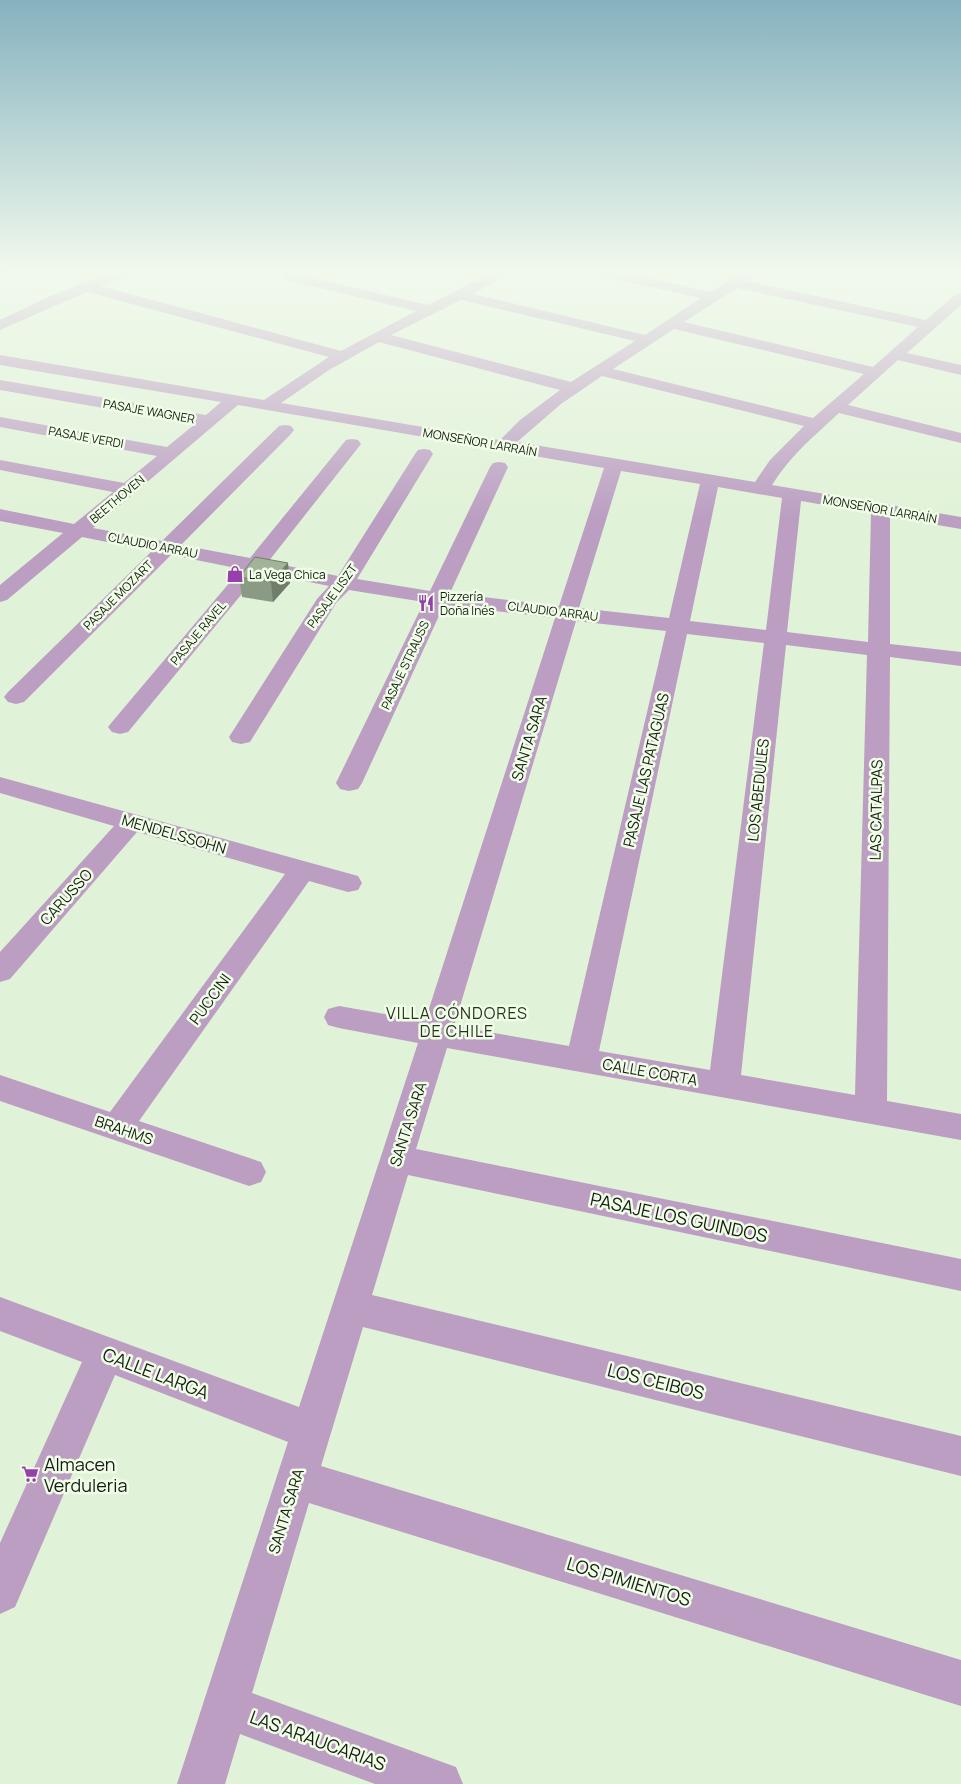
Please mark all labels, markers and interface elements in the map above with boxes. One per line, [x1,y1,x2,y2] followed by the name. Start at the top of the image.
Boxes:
[102,395,197,427] street label: PASAJE WAGNER
[47,422,125,452] street label: PASAJE VERDI
[422,424,538,460] street label: MONSEÑOR LARRAÍN
[86,471,148,527] street label: BEETHOVEN
[822,491,938,527] street label: MONSEÑOR LARRAÍN
[107,528,199,562] street label: CLAUDIO ARRAU
[79,556,157,634] street label: PASAJE MOZART
[303,560,361,631] street label: PASAJE LISZT
[225,564,245,584] shop icon: La Vega Chica
[249,566,326,583] place label: La Vega Chica
[440,588,495,619] place label: Pizzería Doña Inés
[416,593,436,613] restaurant icon: Pizzería Doña Inés
[507,597,599,625] street label: CLAUDIO ARRAU
[166,598,230,668] street label: PASAJE RAVEL
[377,618,433,712] street label: PASAJE STRAUSS
[618,691,674,849] street label: PASAJE LAS PATAGUAS
[506,692,552,783] street label: SANTA SARA
[742,737,774,843] street label: LOS ABEDULES
[865,759,887,861] street label: LAS CATALPAS
[119,809,229,859] street label: MENDELSSOHN
[35,864,97,930] street label: CARUSSO
[184,969,236,1029] street label: PUCCINI
[386,1002,528,1042] district label: VILLA CÓNDORES DE CHILE
[601,1053,700,1091] street label: CALLE CORTA
[384,1079,432,1169] street label: SANTA SARA
[92,1110,156,1150] street label: BRAHMS
[588,1187,770,1247] street label: PASAJE LOS GUINDOS
[99,1342,213,1404] street label: CALLE LARGA
[605,1357,707,1405] street label: LOS CEIBOS
[44,1452,127,1497] place label: Almacen Verduleria
[20,1464,40,1484] supermarket icon: Almacen Verduleria
[263,1465,309,1556] street label: SANTA SARA
[564,1551,694,1611] street label: LOS PIMIENTOS
[247,1704,389,1776] street label: LAS ARAUCARIAS

